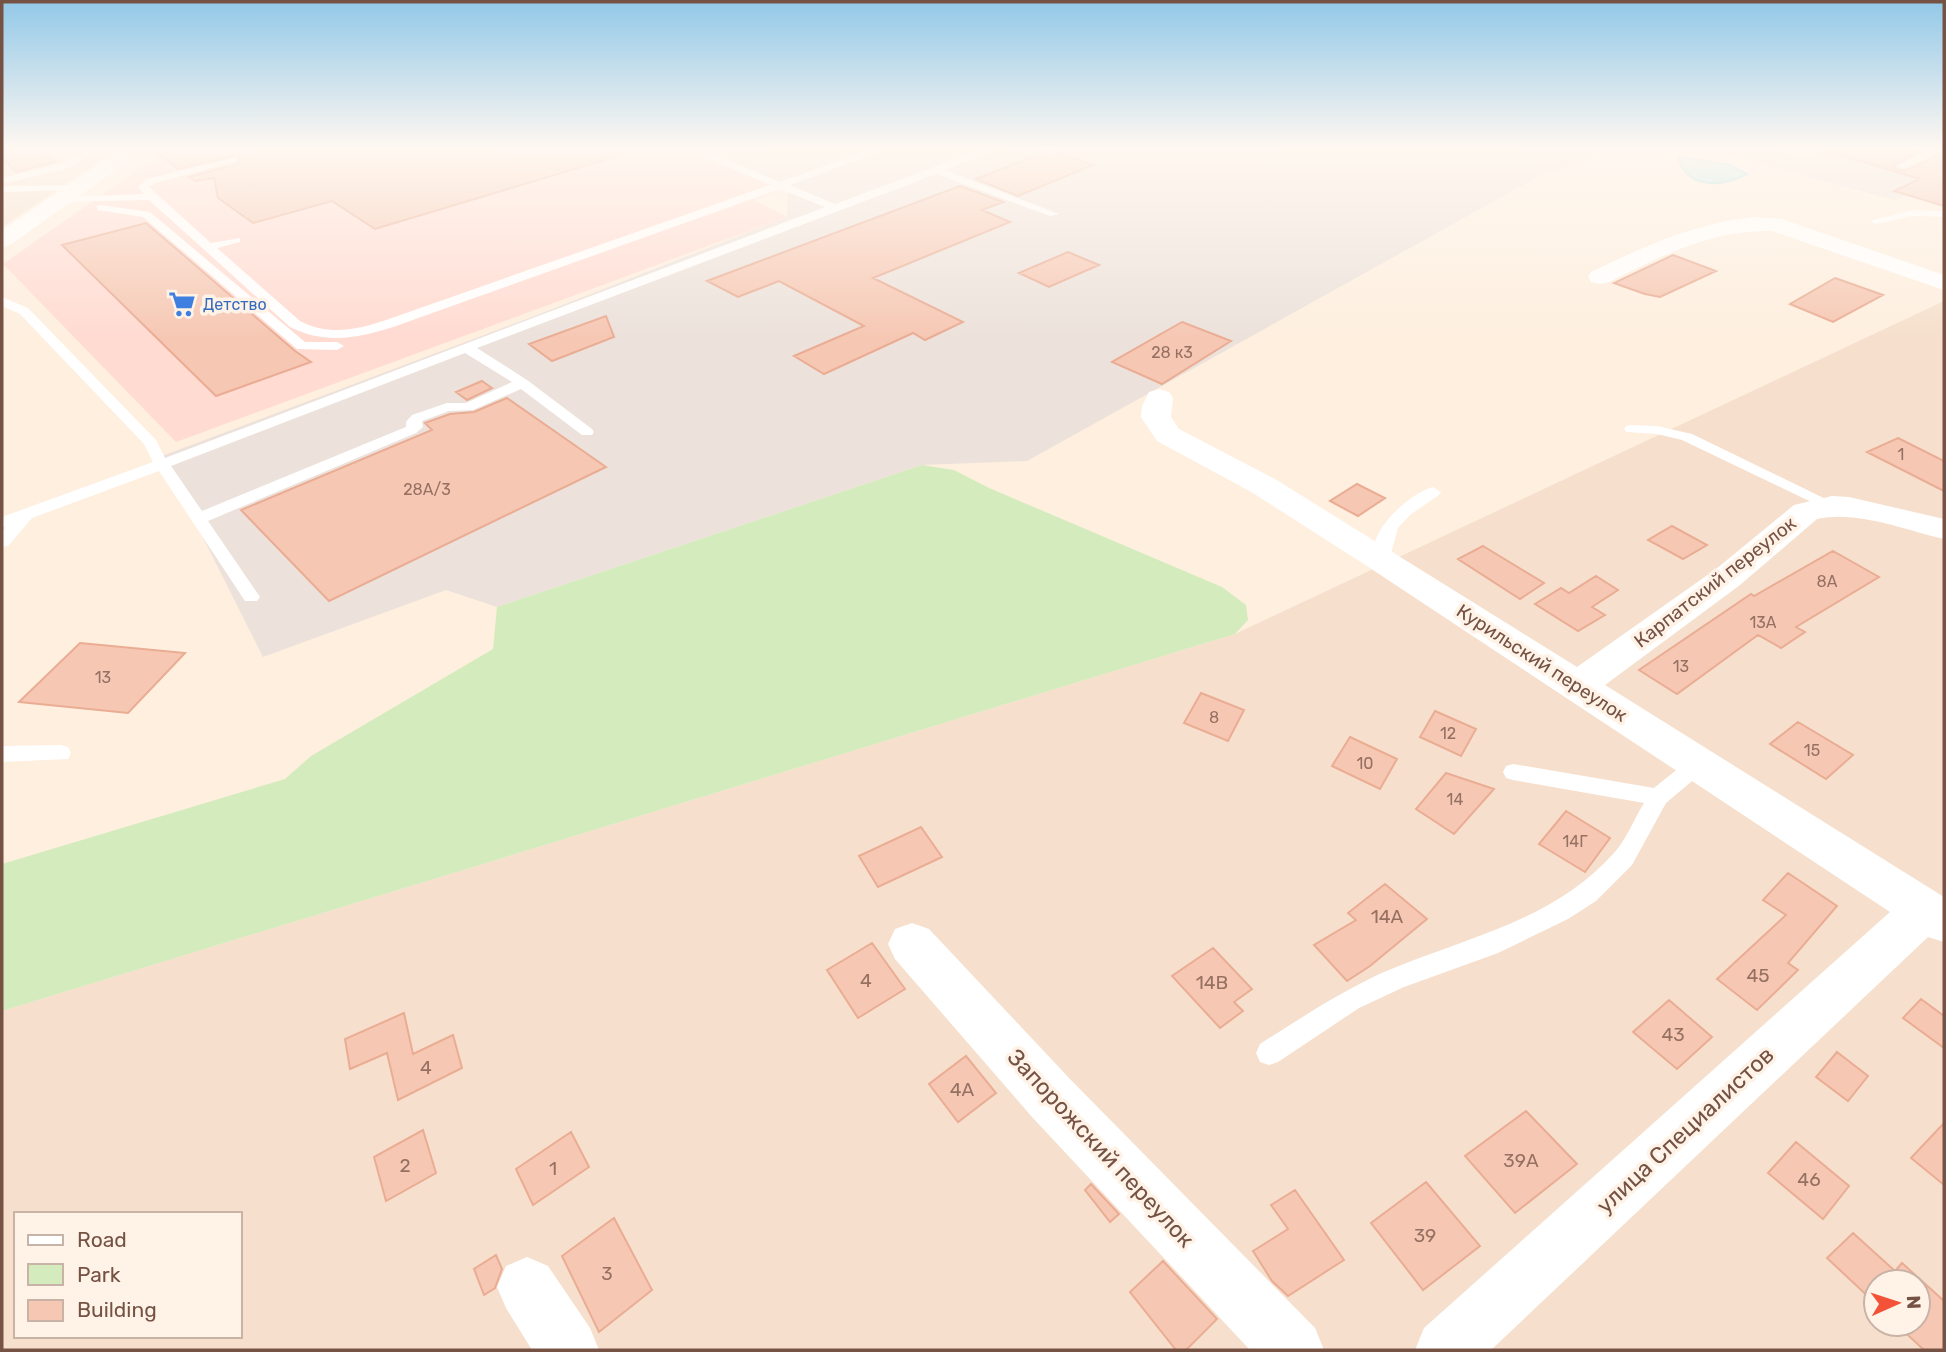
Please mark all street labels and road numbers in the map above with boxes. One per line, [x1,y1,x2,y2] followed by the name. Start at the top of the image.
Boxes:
[1629,512,1801,652] street label: Карпатский переулок
[1452,599,1632,727] street label: Курильский переулок
[1590,1040,1780,1220] street label: улица Специалистов
[1002,1043,1200,1253] street label: Запорожский переулок

